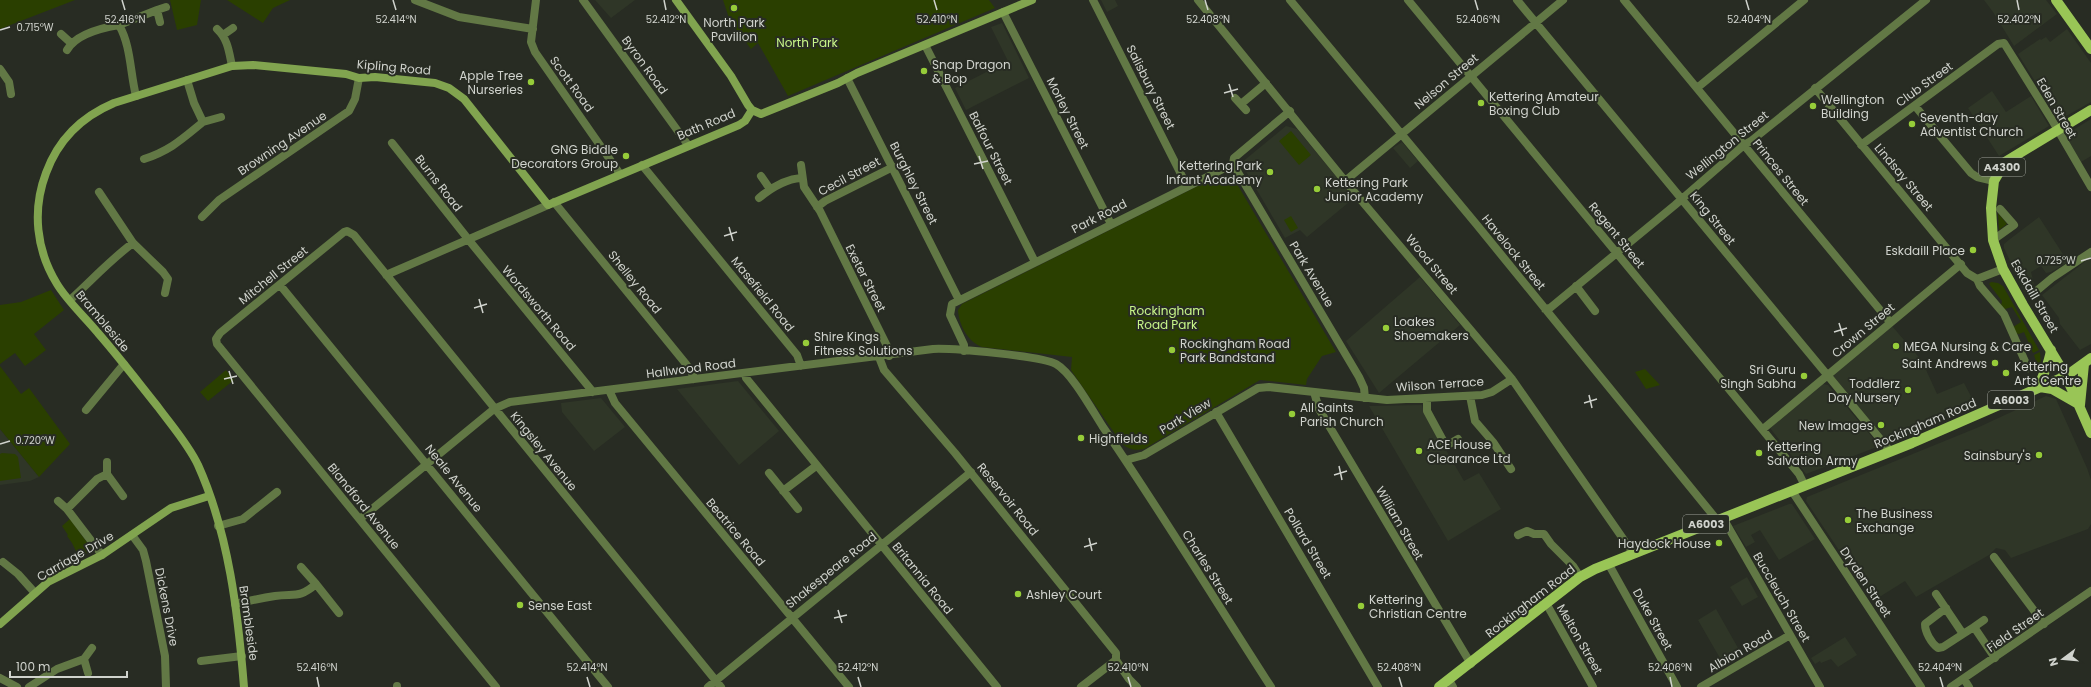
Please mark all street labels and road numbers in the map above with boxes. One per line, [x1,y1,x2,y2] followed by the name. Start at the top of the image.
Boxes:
[618,32,672,98] street label: Byron Road
[1122,42,1180,132] street label: Salisbury Street
[1410,49,1482,113] street label: Nelson Street
[546,53,598,115] street label: Scott Road
[356,55,432,79] street label: Kipling Road
[1892,58,1956,110] street label: Club Street
[1043,74,1093,152] street label: Morley Street
[2033,74,2081,142] street label: Eden Street
[674,104,738,144] street label: Bath Road
[1682,106,1772,184] street label: Wellington Street
[234,107,330,179] street label: Browning Avenue
[965,108,1017,188] street label: Balfour Street
[1749,135,1813,209] street label: Princes Street
[886,139,942,227] street label: Burghley Street
[1871,140,1937,214] street label: Lindsay Street
[411,151,467,215] street label: Burns Road
[815,152,883,200] street label: Cecil Street
[1979,158,2025,176] road number: A4300
[1686,188,1740,248] street label: King Street
[1068,195,1130,237] street label: Park Road
[1585,198,1649,272] street label: Regent Street
[1478,211,1550,293] street label: Havelock Street
[1402,230,1462,298] street label: Wood Street
[1286,238,1338,310] street label: Park Avenue
[842,241,890,315] street label: Exeter Street
[235,242,311,308] street label: Mitchell Street
[604,247,666,317] street label: Shelley Road
[727,253,799,335] street label: Masefield Road
[2007,256,2063,336] street label: Eskdaill Street
[498,262,580,354] street label: Wordsworth Road
[72,287,134,355] street label: Brambleside
[1828,299,1898,361] street label: Crown Street
[645,354,737,382] street label: Hallwood Road
[1395,372,1485,396] street label: Wilson Terrace
[1988,391,2034,409] road number: A6003
[1156,394,1214,438] street label: Park View
[1871,394,1979,452] street label: Rockingham Road
[507,408,581,494] street label: Kingsley Avenue
[421,441,487,515] street label: Neale Avenue
[324,459,404,553] street label: Blandford Avenue
[973,459,1043,539] street label: Reservoir Road
[1372,483,1428,563] street label: William Street
[703,494,769,570] street label: Beatrice Road
[1280,505,1336,581] street label: Pollard Street
[1683,515,1729,533] road number: A6003
[33,527,117,585] street label: Carriage Drive
[1178,527,1238,607] street label: Charles Street
[782,528,880,612] street label: Shakespeare Road
[889,538,957,618] street label: Britannia Road
[1836,544,1896,620] street label: Dryden Street
[1749,549,1815,645] street label: Buccleuch Street
[1482,561,1578,641] street label: Rockingham Road
[151,566,183,648] street label: Dickens Drive
[235,584,263,662] street label: Brambleside
[1629,585,1677,653] street label: Duke Street
[1553,601,1607,677] street label: Melton Street
[1983,604,2047,656] street label: Field Street
[1705,626,1775,676] street label: Albion Road

